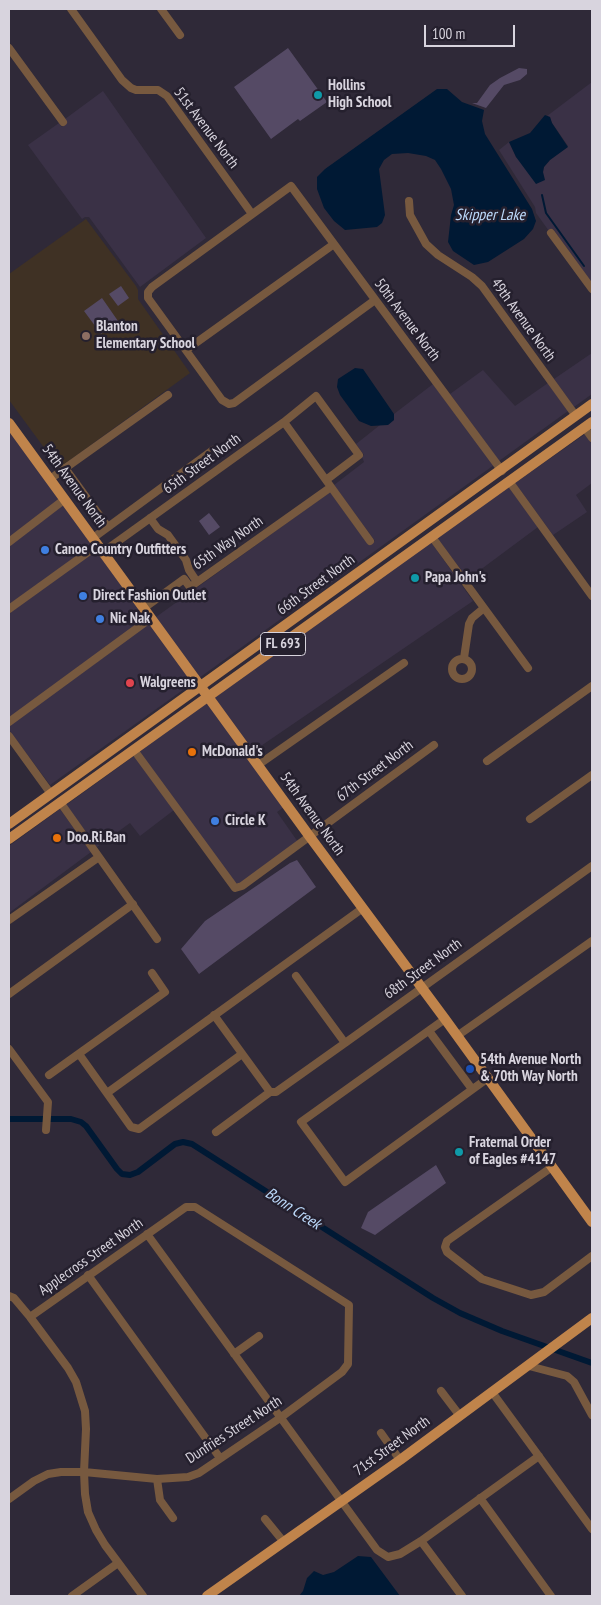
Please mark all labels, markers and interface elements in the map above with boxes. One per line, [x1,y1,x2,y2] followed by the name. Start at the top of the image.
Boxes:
[426,15,517,47] scale bar
[432,24,465,43] text: 100 m
[328,77,391,112] place label: Hollins High School
[170,84,242,172] street label: 51st Avenue North
[312,89,324,101] marker: Hollins High School
[455,205,525,225] water label: Skipper Lake
[370,275,444,365] street label: 50th Avenue North
[487,275,559,365] street label: 49th Avenue North
[96,318,195,353] place label: Blanton Elementary School
[80,330,92,342] marker: Blanton Elementary School
[160,430,244,498] street label: 65th Street North
[38,441,110,531] street label: 54th Avenue North
[189,512,267,574] street label: 65th Way North
[55,541,186,559] place label: Canoe Country Outfitters
[39,544,51,556] marker: Canoe Country Outfitters
[274,551,358,619] street label: 66th Street North
[425,569,486,587] place label: Papa John's
[409,572,421,584] marker: Papa John's
[93,587,206,605] place label: Direct Fashion Outlet
[77,590,89,602] marker: Direct Fashion Outlet
[110,610,150,628] place label: Nic Nak
[94,613,106,625] marker: Nic Nak
[260,633,306,656] road number: FL 693
[140,674,196,692] place label: Walgreens
[124,677,136,689] marker: Walgreens
[333,736,417,806] street label: 67th Street North
[202,743,263,761] place label: McDonald's
[186,746,198,758] marker: McDonald's
[276,769,348,859] street label: 54th Avenue North
[225,812,266,830] place label: Circle K
[209,815,221,827] marker: Circle K
[67,829,126,847] place label: Doo.Ri.Ban
[51,832,63,844] marker: Doo.Ri.Ban
[381,935,465,1003] street label: 68th Street North
[480,1051,581,1086] place label: 54th Avenue North & 70th Way North
[464,1063,476,1075] marker: 54th Avenue North & 70th Way North
[469,1134,556,1169] place label: Fraternal Order of Eagles #4147
[453,1146,465,1158] marker: Fraternal Order of Eagles #4147
[261,1184,325,1234] water label: Bonn Creek
[35,1214,147,1300] street label: Applecross Street North
[183,1392,285,1468] street label: Dunfries Street North
[350,1412,434,1480] street label: 71st Street North

